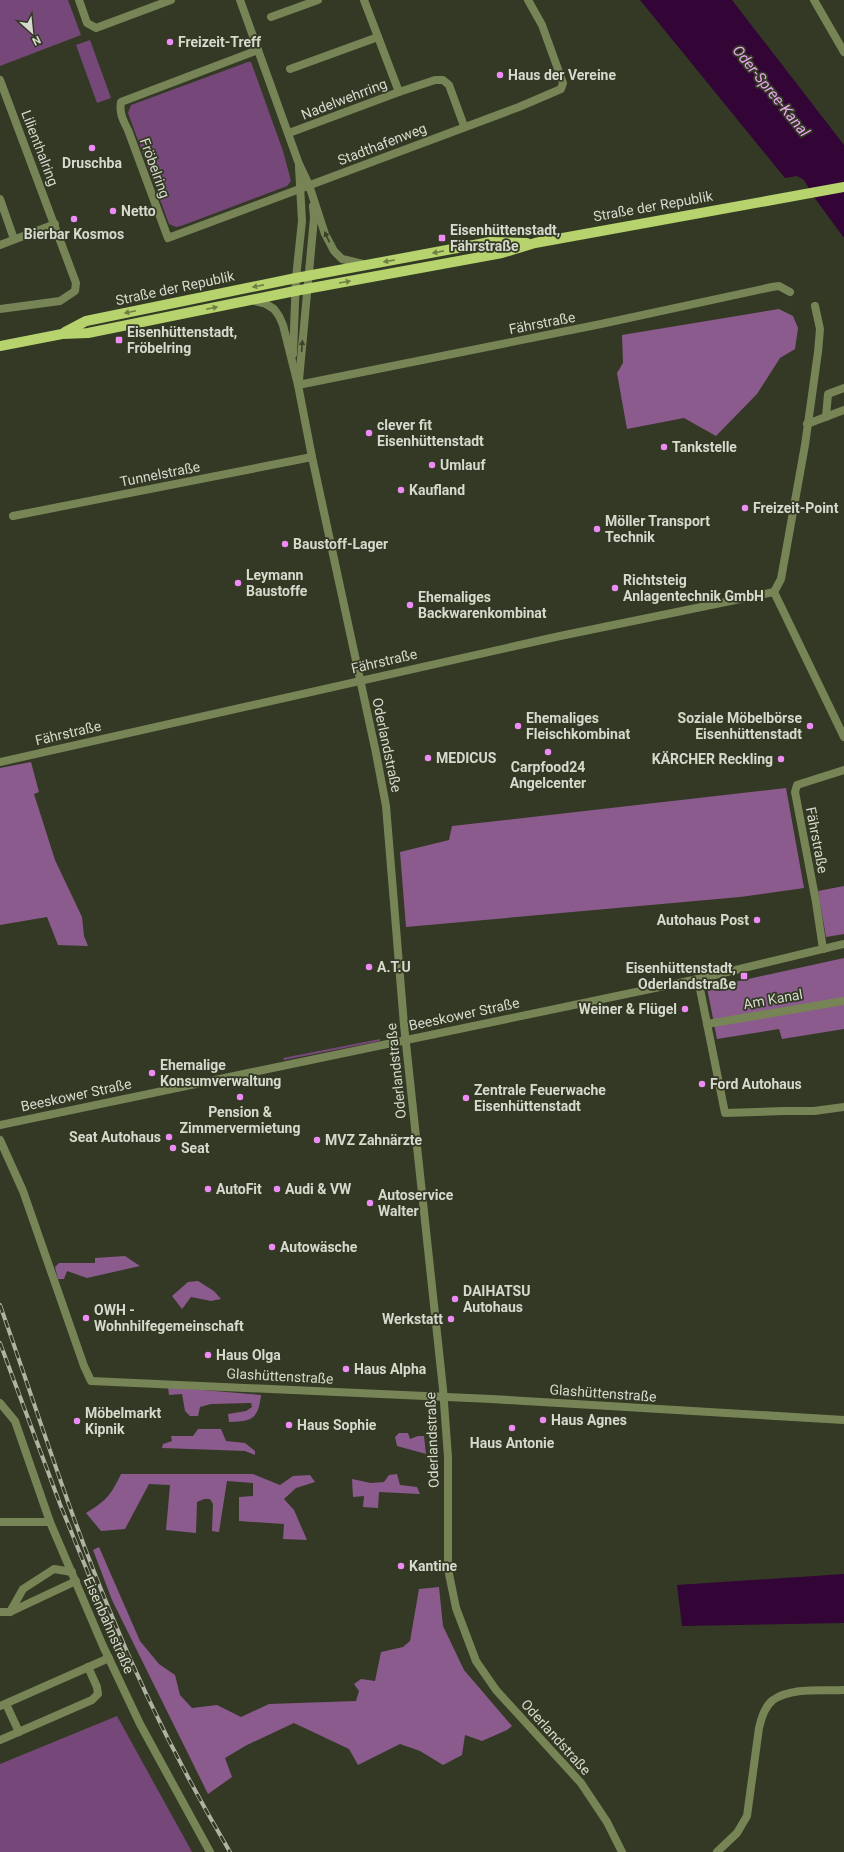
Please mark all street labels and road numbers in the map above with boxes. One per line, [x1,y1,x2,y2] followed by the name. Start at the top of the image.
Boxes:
[299,75,389,123] street label: Nadelwehrring
[18,108,62,188] street label: Lilienthalring
[335,120,429,168] street label: Stadthafenweg
[137,136,173,200] street label: Fröbelring
[592,187,715,224] street label: Straße der Republik
[114,267,237,308] street label: Straße der Republik
[507,309,577,337] street label: Fährstraße
[119,458,201,490] street label: Tunnelstraße
[349,646,419,676] street label: Fährstraße
[369,696,405,794] street label: Oderlandstraße
[33,718,103,748] street label: Fährstraße
[803,805,831,875] street label: Fährstraße
[742,986,804,1012] street label: Am Kanal
[407,994,521,1034] street label: Beeskower Straße
[383,1022,409,1120] street label: Oderlandstraße
[19,1075,133,1115] street label: Beeskower Straße
[226,1365,334,1387] street label: Glashüttenstraße
[549,1381,657,1405] street label: Glashüttenstraße
[422,1392,442,1488] street label: Oderlandstraße
[80,1574,138,1676] street label: Eisenbahnstraße
[518,1696,594,1778] street label: Oderlandstraße

